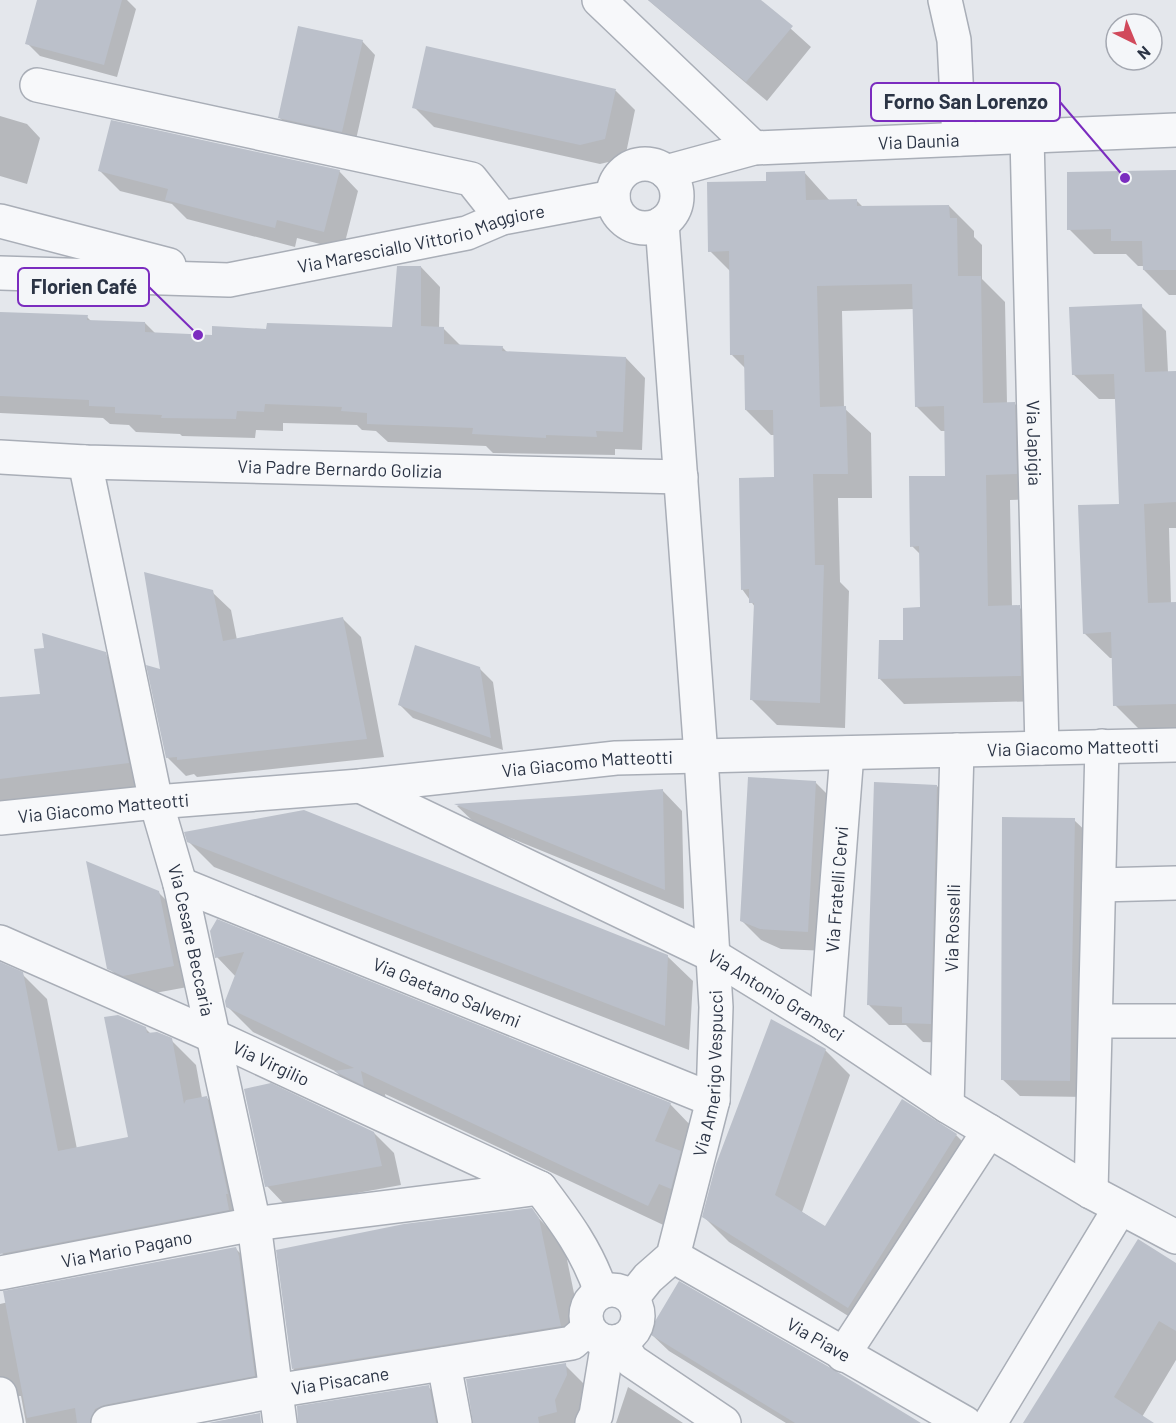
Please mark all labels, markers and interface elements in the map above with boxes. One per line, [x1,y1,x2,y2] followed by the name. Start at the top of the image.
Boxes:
[1104,12,1164,72] north arrow
[1134,43,1155,64] text: N
[871,83,1060,121] callout: Forno San Lorenzo
[884,89,1048,113] text: Forno San Lorenzo
[878,128,960,154] street label: Via Daunia
[296,199,546,277] street label: Via Maresciallo Vittorio Maggiore
[18,268,149,306] callout: Florien Café
[31,274,137,298] text: Florien Café
[1022,400,1047,486] street label: Via Japigia
[237,455,442,482] street label: Via Padre Bernardo Golizia
[987,734,1159,760] street label: Via Giacomo Matteotti
[500,746,673,781] street label: Via Giacomo Matteotti
[17,788,190,827] street label: Via Giacomo Matteotti
[821,825,852,953] street label: Via Fratelli Cervi
[164,861,219,1018] street label: Via Cesare Beccaria
[940,884,964,973] street label: Via Rosselli
[704,944,849,1045] street label: Via Antonio Gramsci
[370,952,524,1032] street label: Via Gaetano Salvemi
[688,989,727,1159] street label: Via Amerigo Vespucci
[229,1036,313,1090] street label: Via Virgilio
[59,1225,194,1272] street label: Via Mario Pagano
[783,1312,855,1366] street label: Via Piave
[290,1362,391,1399] street label: Via Pisacane

